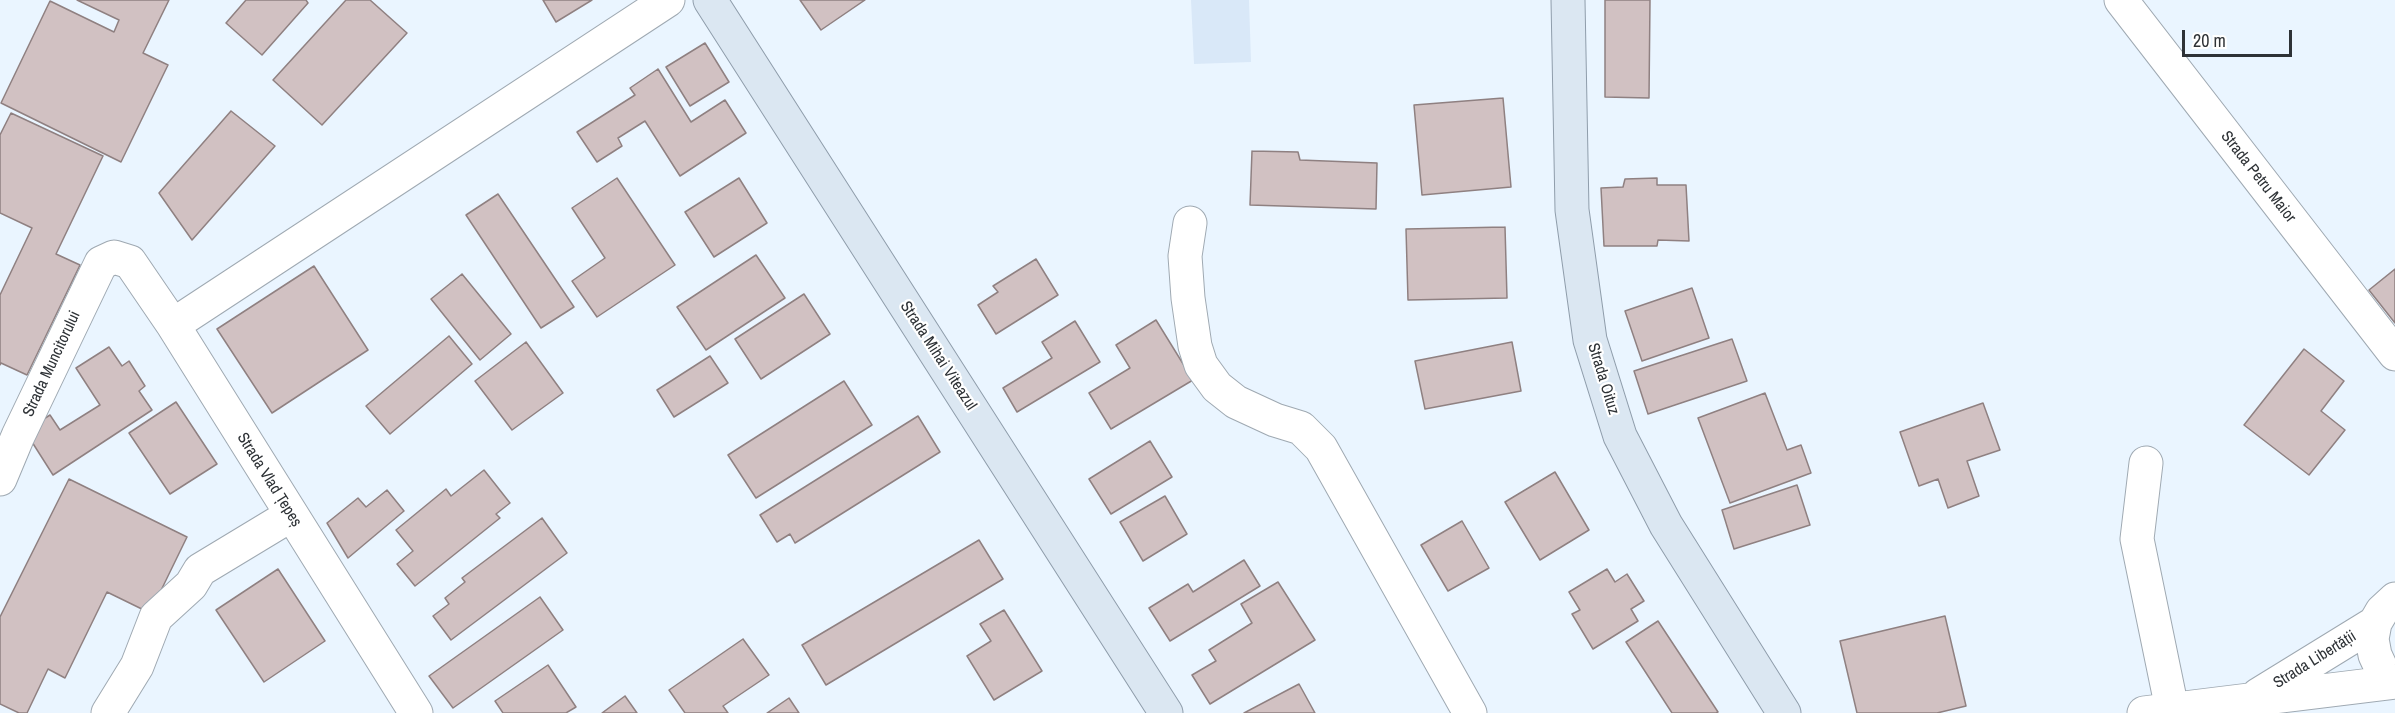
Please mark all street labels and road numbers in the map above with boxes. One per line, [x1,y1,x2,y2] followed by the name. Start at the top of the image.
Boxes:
[2216,127,2300,227] street label: Strada Petru Maior
[896,298,980,414] street label: Strada Mihai Viteazul
[19,308,85,420] street label: Strada Muncitorului
[1583,341,1623,417] street label: Strada Oituz
[232,429,306,531] street label: Strada Vlad Țepeș
[2270,627,2360,693] street label: Strada Libertății

